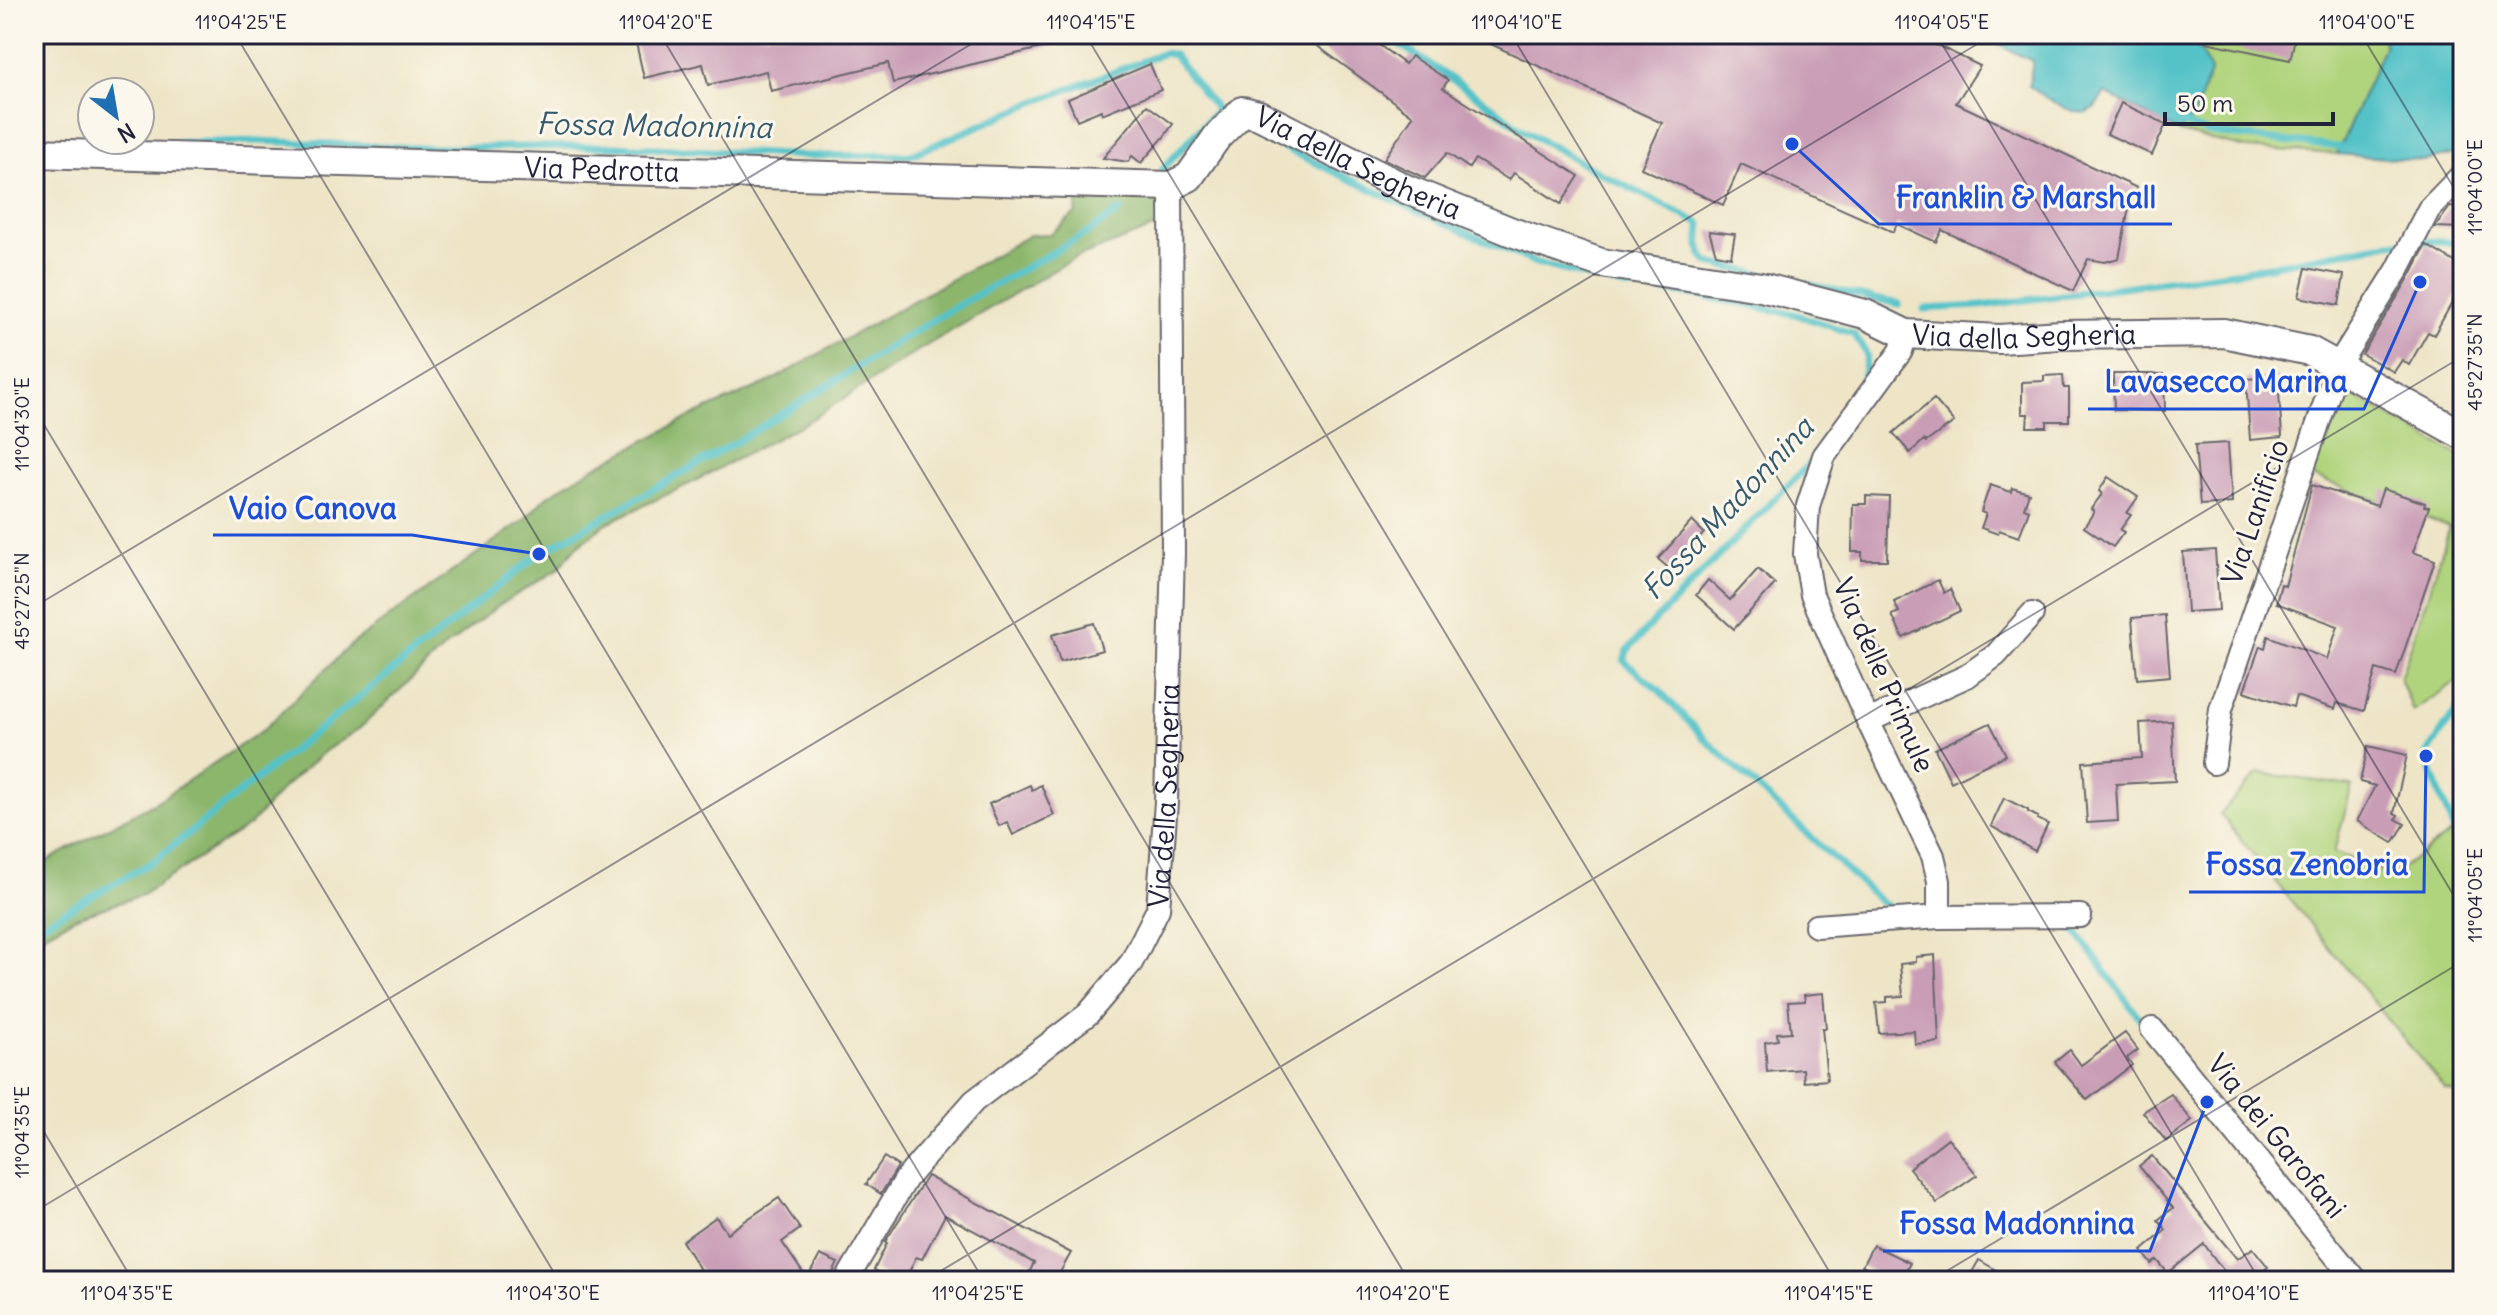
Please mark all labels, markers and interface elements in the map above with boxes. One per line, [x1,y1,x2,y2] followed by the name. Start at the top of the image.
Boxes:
[195,9,287,34] text: 11°04'25"E
[619,9,713,34] text: 11°04'20"E
[1046,9,1136,34] text: 11°04'15"E
[1472,9,1562,34] text: 11°04'10"E
[1895,9,1989,34] text: 11°04'05"E
[2319,9,2415,34] text: 11°04'00"E
[76,76,156,156] north arrow
[2165,76,2333,126] scale bar
[2177,88,2233,118] text: 50 m
[1249,98,1466,227] street label: Via della Segheria
[536,104,774,146] water label: Fossa Madonnina
[113,117,140,149] text: N
[2462,139,2487,235] text: 11°04'00"E
[524,149,680,190] street label: Via Pedrotta
[1879,170,2172,224] callout: Franklin & Marshall
[1896,178,2156,216] text: Franklin & Marshall
[2462,313,2487,411] text: 45°27'35"N
[1911,316,2136,357] street label: Via della Segheria
[2088,355,2364,409] callout: Lavasecco Marina
[2104,362,2348,400] text: Lavasecco Marina
[9,377,34,471] text: 11°04'30"E
[1633,407,1823,607] water label: Fossa Madonnina
[2213,434,2297,590] street label: Via Lanificio
[213,481,412,535] callout: Vaio Canova
[229,489,397,527] text: Vaio Canova
[9,552,34,650] text: 45°27'25"N
[1825,572,1943,778] street label: Via delle Primule
[1140,683,1187,909] street label: Via della Segheria
[2189,838,2424,892] callout: Fossa Zenobria
[2205,845,2409,883] text: Fossa Zenobria
[2462,848,2487,942] text: 11°04'05"E
[2200,1047,2354,1225] street label: Via dei Garofani
[9,1086,34,1178] text: 11°04'35"E
[1883,1197,2150,1251] callout: Fossa Madonnina
[1899,1204,2135,1242] text: Fossa Madonnina
[81,1280,173,1305] text: 11°04'35"E
[506,1280,600,1305] text: 11°04'30"E
[932,1280,1024,1305] text: 11°04'25"E
[1356,1280,1450,1305] text: 11°04'20"E
[1784,1280,1874,1305] text: 11°04'15"E
[2209,1280,2299,1305] text: 11°04'10"E

